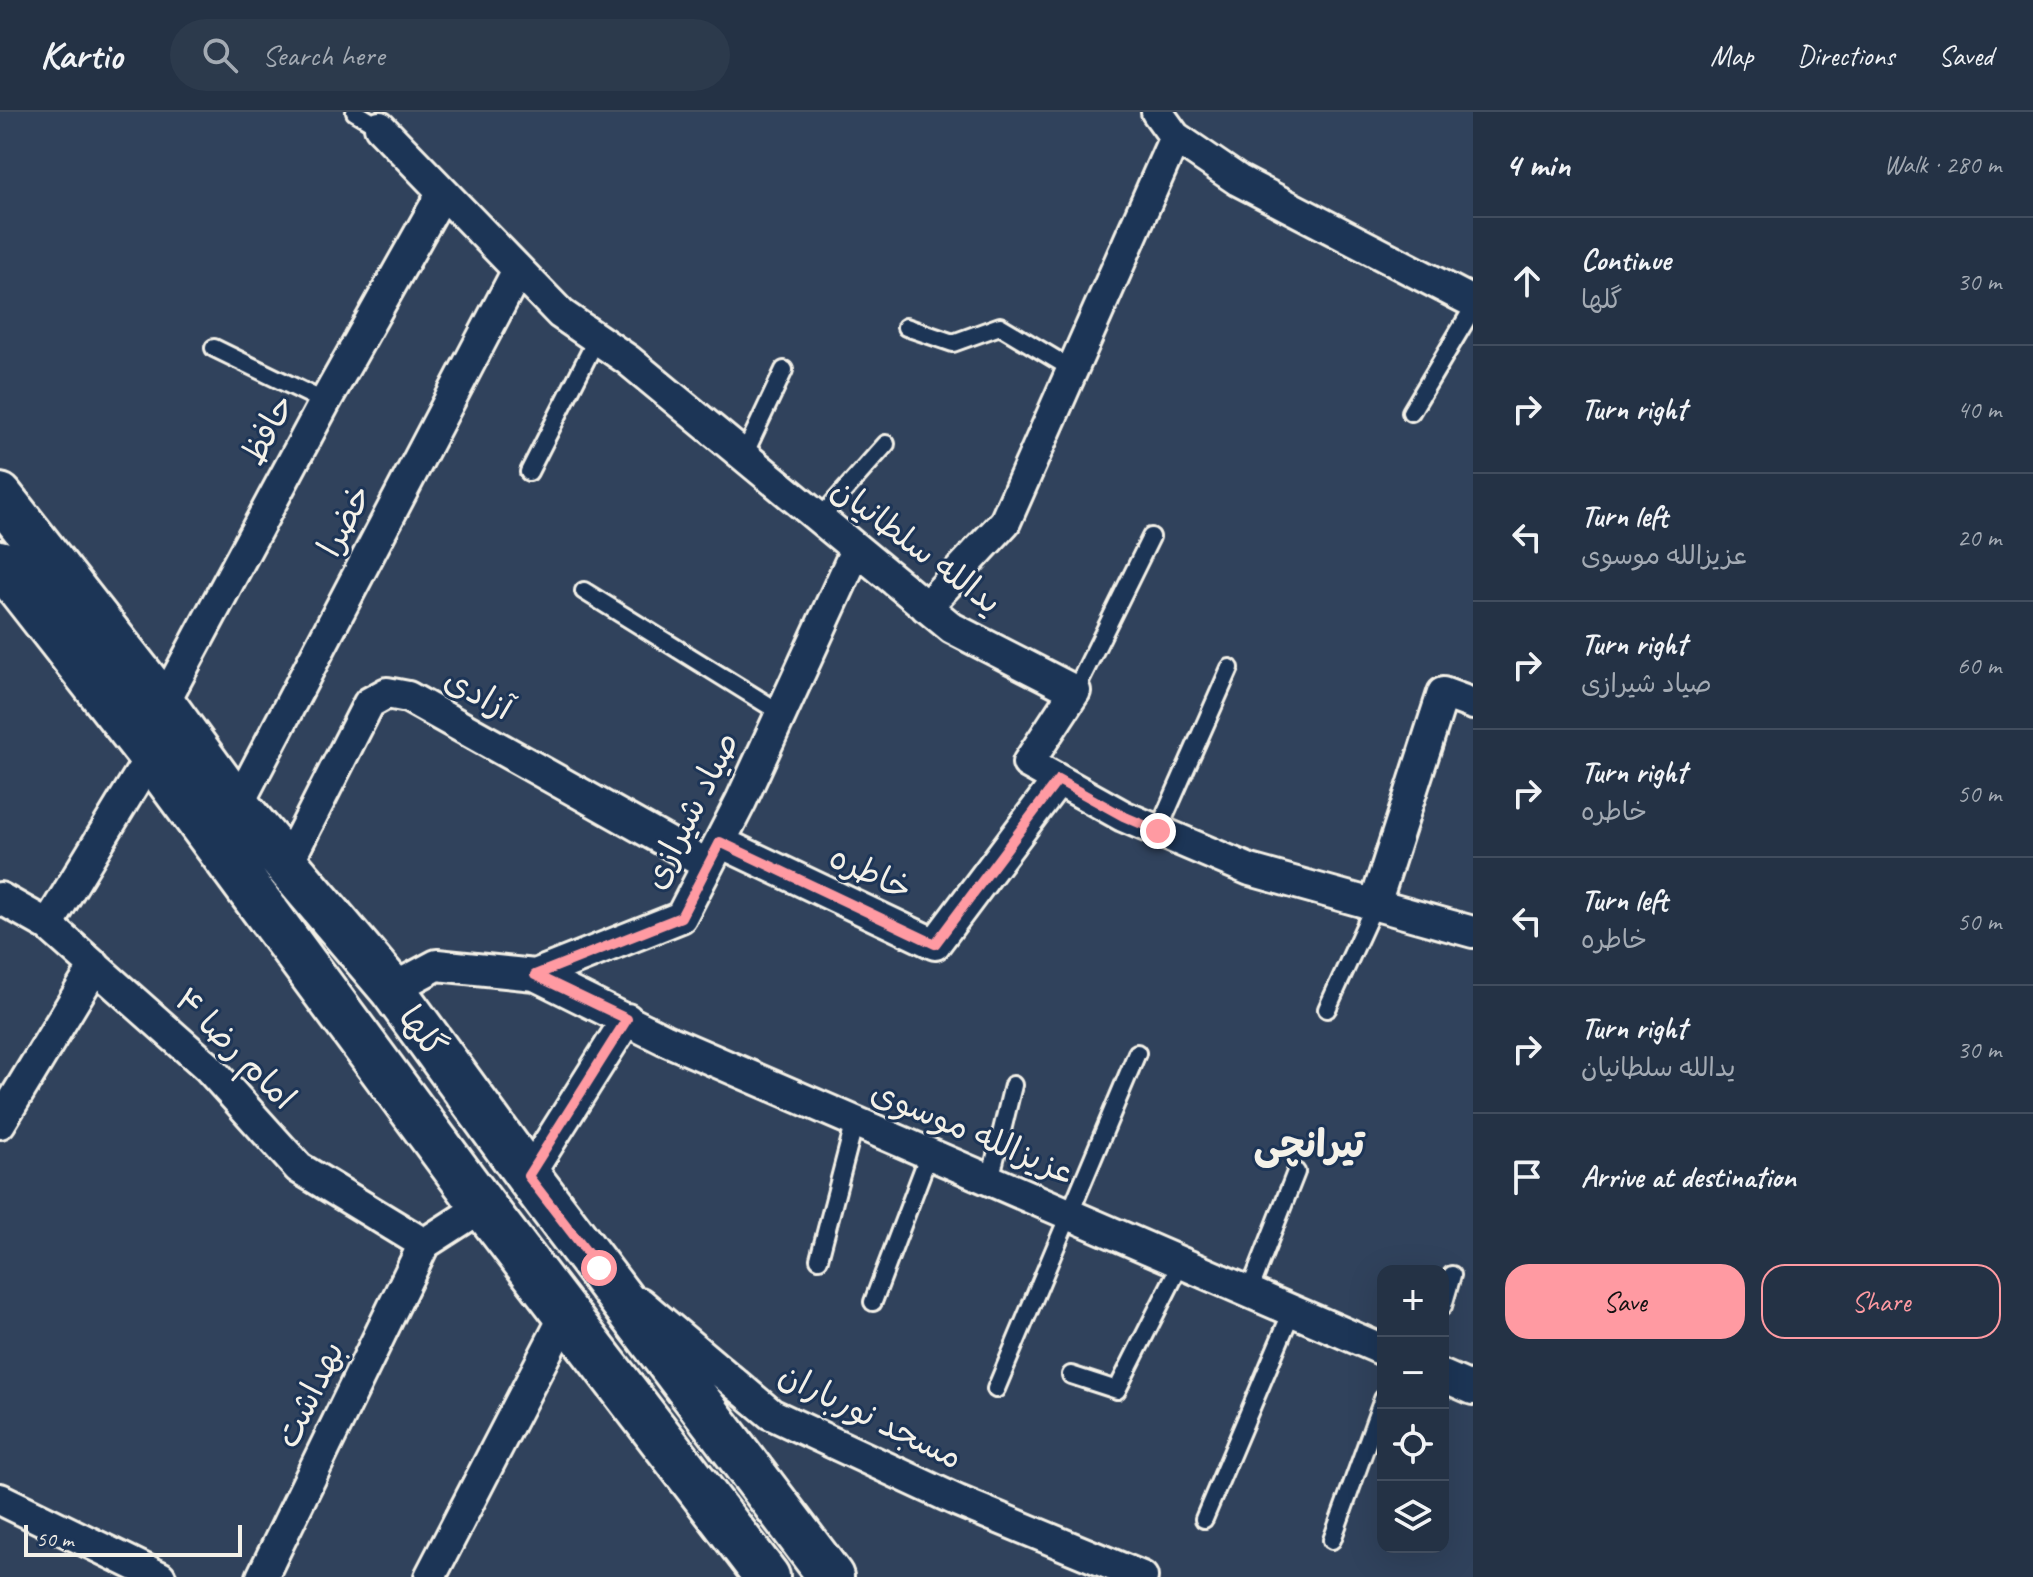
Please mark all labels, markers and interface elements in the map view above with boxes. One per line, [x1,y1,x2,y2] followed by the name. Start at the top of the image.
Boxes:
[170,19,730,91] search box
[40,32,122,79] text: Kartio
[198,33,242,77] icon: search
[262,36,384,74] text: Search here
[1710,38,1753,73] text: Map
[1797,38,1895,73] text: Directions
[1939,38,1993,73] text: Saved
[1505,143,1570,186] text: 4 min
[1884,148,2001,181] text: Walk · 280 m
[1581,241,1671,279] text: Continue
[1505,259,1549,303] icon: ahead
[1957,265,2001,298] text: 30 m
[1581,283,1622,316] text: گلها
[231,386,304,472] street label: حافظ
[1505,387,1549,431] icon: right
[1581,390,1686,428] text: Turn right
[1957,393,2001,426] text: 40 m
[823,467,1010,623] street label: یدالله سلطانیان
[308,477,381,564] street label: خضرا
[1581,497,1668,535] text: Turn left
[1505,515,1549,559] icon: left
[1957,521,2001,554] text: 20 m
[1581,539,1747,572] text: عزیزالله موسوی
[1581,625,1686,663] text: Turn right
[1505,643,1549,687] icon: right
[1957,649,2001,682] text: 60 m
[437,657,522,730] street label: آزادی
[1581,667,1712,700] text: صیاد شیرازی
[632,724,748,896] street label: صیاد شیرازی
[1581,753,1686,791] text: Turn right
[1505,771,1549,815] icon: right
[1957,777,2001,810] text: 50 m
[1581,795,1647,828] text: خاطره
[1140,813,1176,849] route end
[823,835,919,910] street label: خاطره
[1581,881,1668,919] text: Turn left
[1505,899,1549,943] icon: left
[1957,905,2001,938] text: 50 m
[1581,923,1647,956] text: خاطره
[163,978,306,1121] street label: امام رضا ۴
[389,997,456,1066] street label: گلها
[1581,1009,1686,1047] text: Turn right
[1505,1027,1549,1071] icon: right
[1957,1033,2001,1066] text: 30 m
[1581,1051,1736,1084] text: یدالله سلطانیان
[865,1069,1081,1194] street label: عزیزالله موسوی
[1254,1121,1367,1169] district label: تیرانچی
[1505,1155,1549,1199] icon: arrive
[1581,1158,1796,1196] text: Arrive at destination
[581,1250,617,1286] route start
[1505,1264,1745,1339] button: Save
[1761,1264,2001,1339] button: Share
[1377,1265,1449,1553] map controls
[1377,1265,1449,1337] button: +
[265,1334,354,1455] street label: بهداشت
[1377,1337,1449,1409] button: −
[772,1352,970,1478] street label: مسجد نورباران
[1377,1409,1449,1481] button: locate
[1377,1481,1449,1553] button: layers
[24,1521,242,1557] scale bar
[36,1525,73,1553] text: 50 m

